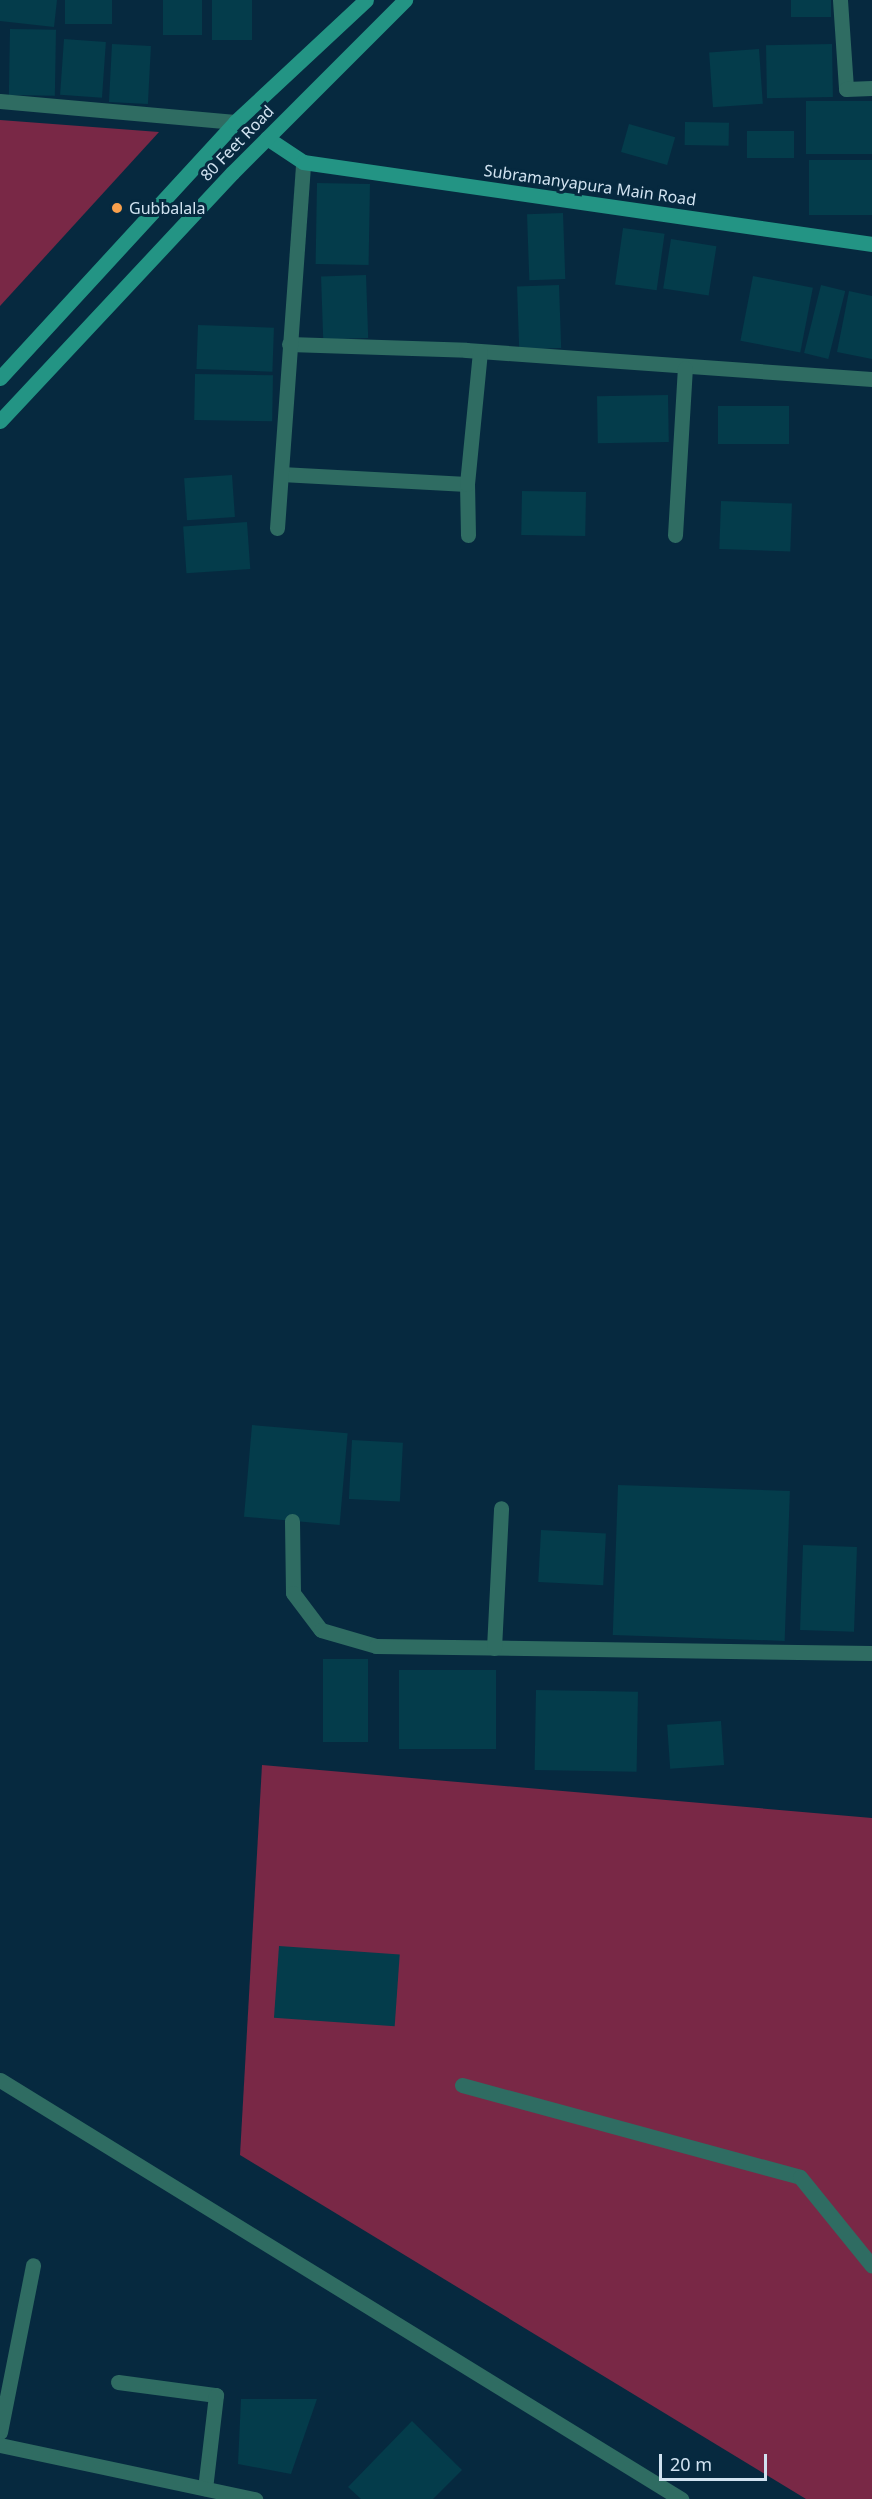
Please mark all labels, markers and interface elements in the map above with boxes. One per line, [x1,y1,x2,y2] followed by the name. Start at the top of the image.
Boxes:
[196,101,278,185] street label: 80 Feet Road
[483,161,697,209] street label: Subramanyapura Main Road
[129,198,205,218] place label: Gubbalala
[110,201,124,215] marker: Gubbalala
[662,2442,770,2480] scale bar
[670,2452,712,2476] text: 20 m

